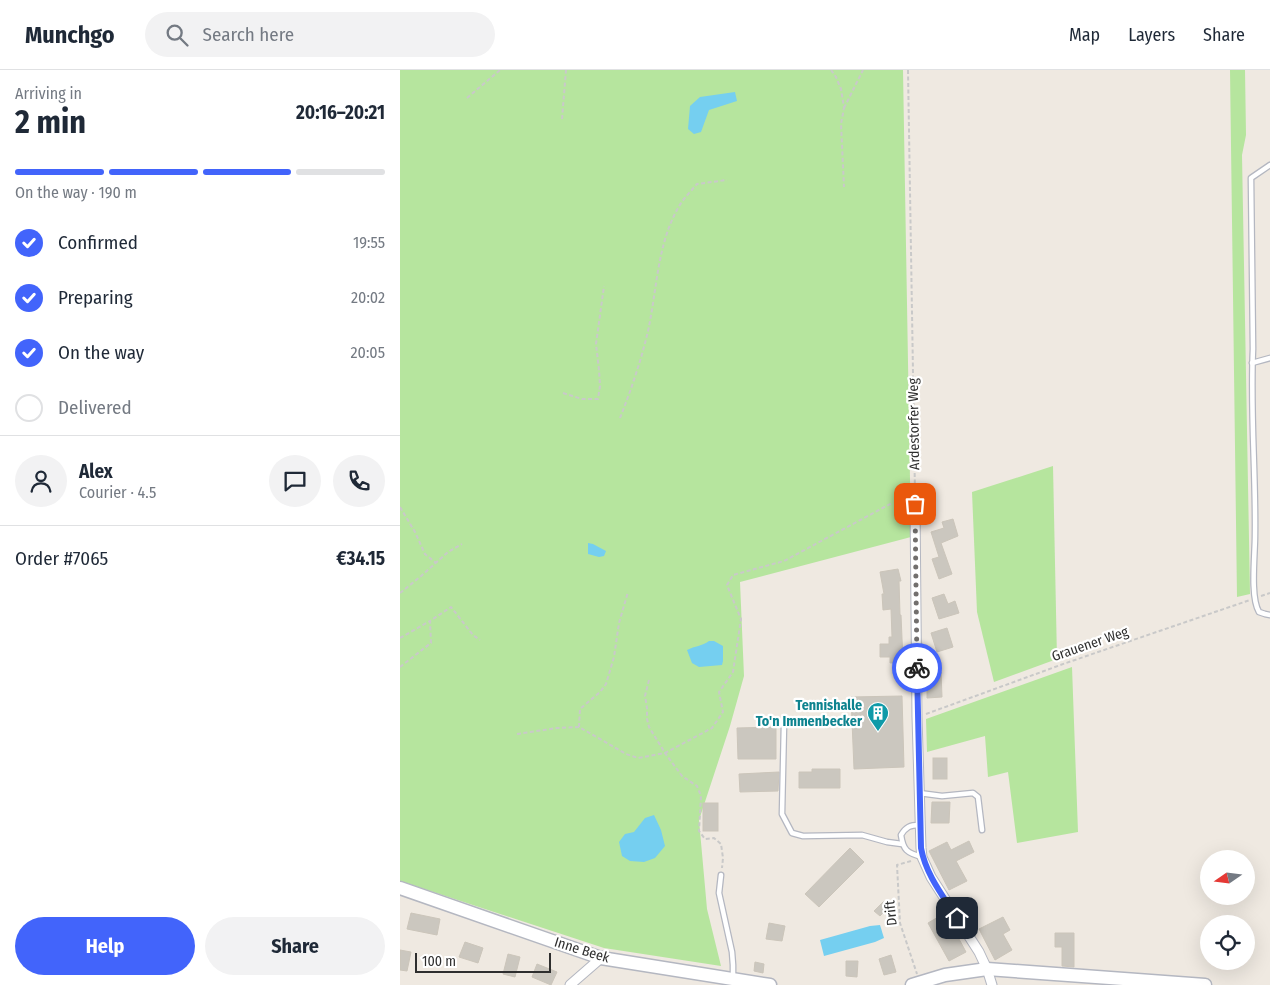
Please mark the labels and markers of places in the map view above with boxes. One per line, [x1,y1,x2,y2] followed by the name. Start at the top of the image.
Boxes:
[894,483,936,525] pin
[756,697,863,730] place label: Tennishalle To'n Immenbecker
[866,701,890,732] building icon: Tennishalle To'n Immenbecker
[936,897,978,939] pin

